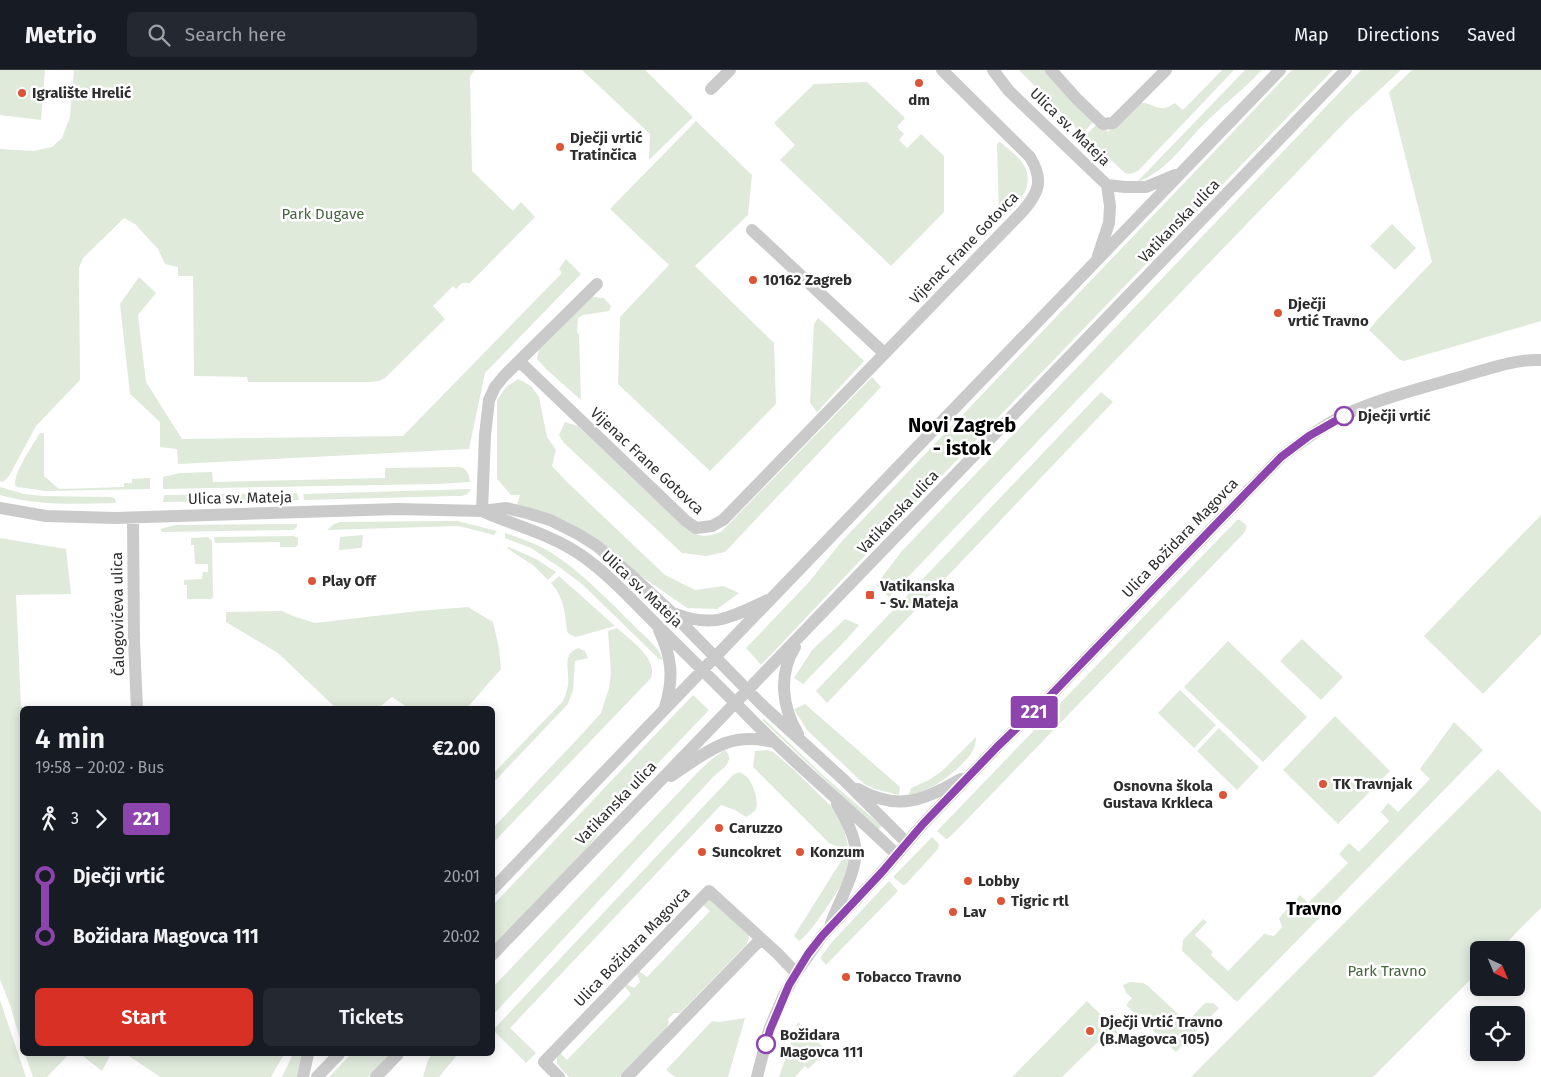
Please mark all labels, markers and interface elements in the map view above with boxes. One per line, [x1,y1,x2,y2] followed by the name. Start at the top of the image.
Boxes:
[127,12,477,57] search box
[25,21,97,49] text: Metrio
[145,21,173,49] icon: search
[185,23,286,46] text: Search here
[1294,24,1329,46] text: Map
[1357,24,1439,46] text: Directions
[1467,24,1516,46] text: Saved
[913,77,925,89] marker: dm
[32,84,132,102] place label: Igralište Hrelić
[1026,84,1114,170] street label: Ulica sv. Mateja
[16,87,28,99] marker: Igralište Hrelić
[908,91,930,109] place label: dm
[570,129,643,164] place label: Dječji vrtić Tratinčica
[554,141,566,153] marker: Dječji vrtić Tratinčica
[1135,176,1223,266] street label: Vatikanska ulica
[906,188,1022,308] street label: Vijenac Frane Gotovca
[282,205,364,223] park label: Park Dugave
[763,271,852,289] place label: 10162 Zagreb
[747,274,759,286] marker: 10162 Zagreb
[1287,295,1369,330] place label: Dječji vrtić Travno
[1272,307,1284,319] marker: Dječji vrtić Travno
[586,404,708,518] street label: Vijenac Frane Gotovca
[1334,406,1354,426] marker: Dječji vrtić
[1358,407,1431,425] place label: Dječji vrtić
[908,413,1016,460] district label: Novi Zagreb - istok
[854,467,942,557] street label: Vatikanska ulica
[1118,474,1242,602] street label: Ulica Božidara Magovca
[188,488,292,508] street label: Ulica sv. Mateja
[598,547,686,631] street label: Ulica sv. Mateja
[108,552,128,676] street label: Čalogovićeva ulica
[322,572,377,590] place label: Play Off
[306,575,318,587] marker: Play Off
[879,577,959,612] place label: Vatikanska - Sv. Mateja
[864,589,876,601] marker: Vatikanska - Sv. Mateja
[1005,696,1063,728] line badge: 221
[1021,701,1047,723] text: 221
[35,722,105,755] text: 4 min
[433,737,480,760] text: €2.00
[35,758,164,777] text: 19:58 – 20:02 · Bus
[572,758,660,848] street label: Vatikanska ulica
[1333,775,1413,793] place label: TK Travnjak
[1103,777,1213,812] place label: Osnovna škola Gustava Krkleca
[1317,778,1329,790] marker: TK Travnjak
[1217,789,1229,801] marker: Osnovna škola Gustava Krkleca
[35,805,63,833] icon: walk
[87,805,115,833] icon: forward
[133,808,160,830] text: 221
[71,809,79,828] text: 3
[729,819,783,837] place label: Caruzzo
[713,822,725,834] marker: Caruzzo
[712,843,782,861] place label: Suncokret
[810,843,865,861] place label: Konzum
[696,846,708,858] marker: Suncokret
[794,846,806,858] marker: Konzum
[73,865,165,888] text: Dječji vrtić
[444,867,480,886] text: 20:01
[978,872,1020,890] place label: Lobby
[962,875,974,887] marker: Lobby
[570,883,694,1011] street label: Ulica Božidara Magovca
[1011,892,1069,910] place label: Tigric rtl
[995,895,1007,907] marker: Tigric rtl
[1286,898,1342,920] district label: Travno
[963,903,987,921] place label: Lav
[947,906,959,918] marker: Lav
[73,925,259,948] text: Božidara Magovca 111
[443,927,480,946] text: 20:02
[1470,941,1525,996] north arrow
[1470,941,1525,1061] map controls
[1348,962,1426,980] park label: Park Travno
[856,968,962,986] place label: Tobacco Travno
[840,971,852,983] marker: Tobacco Travno
[35,988,253,1046] button: Start
[263,988,480,1046] button: Tickets
[1470,1006,1525,1061] button: locate
[1100,1013,1223,1048] place label: Dječji Vrtić Travno (B.Magovca 105)
[1084,1025,1096,1037] marker: Dječji Vrtić Travno (B.Magovca 105)
[780,1026,863,1061] place label: Božidara Magovca 111
[756,1034,776,1054] marker: Božidara Magovca 111

